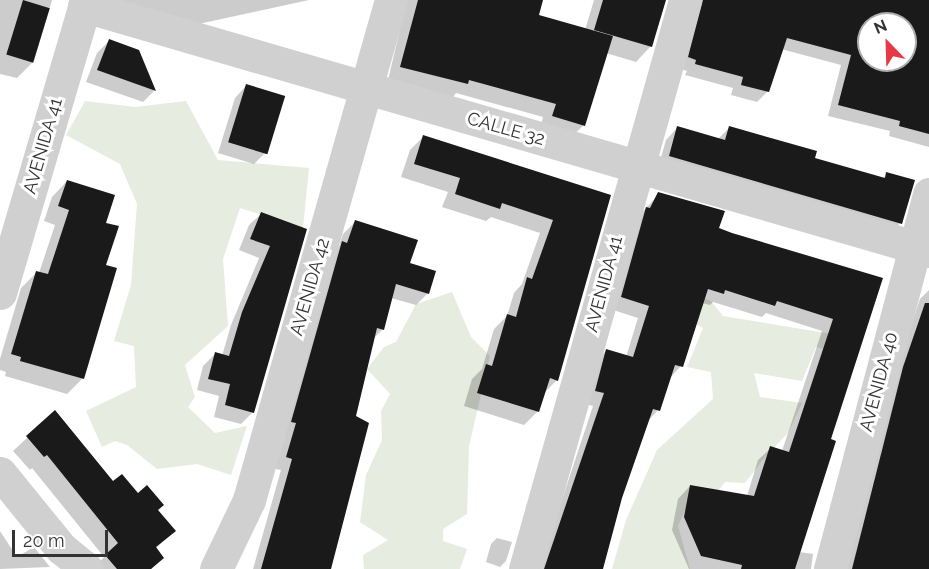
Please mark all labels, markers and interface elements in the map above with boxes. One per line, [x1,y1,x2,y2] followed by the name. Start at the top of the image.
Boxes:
[857,12,917,72] north arrow
[871,16,890,38] text: N
[19,95,67,197] street label: AVENIDA 41
[465,108,547,150] street label: CALLE 32
[581,233,627,335] street label: AVENIDA 41
[286,235,334,339] street label: AVENIDA 42
[855,330,903,434] street label: AVENIDA 40
[15,518,111,556] scale bar
[23,530,65,551] text: 20 m

